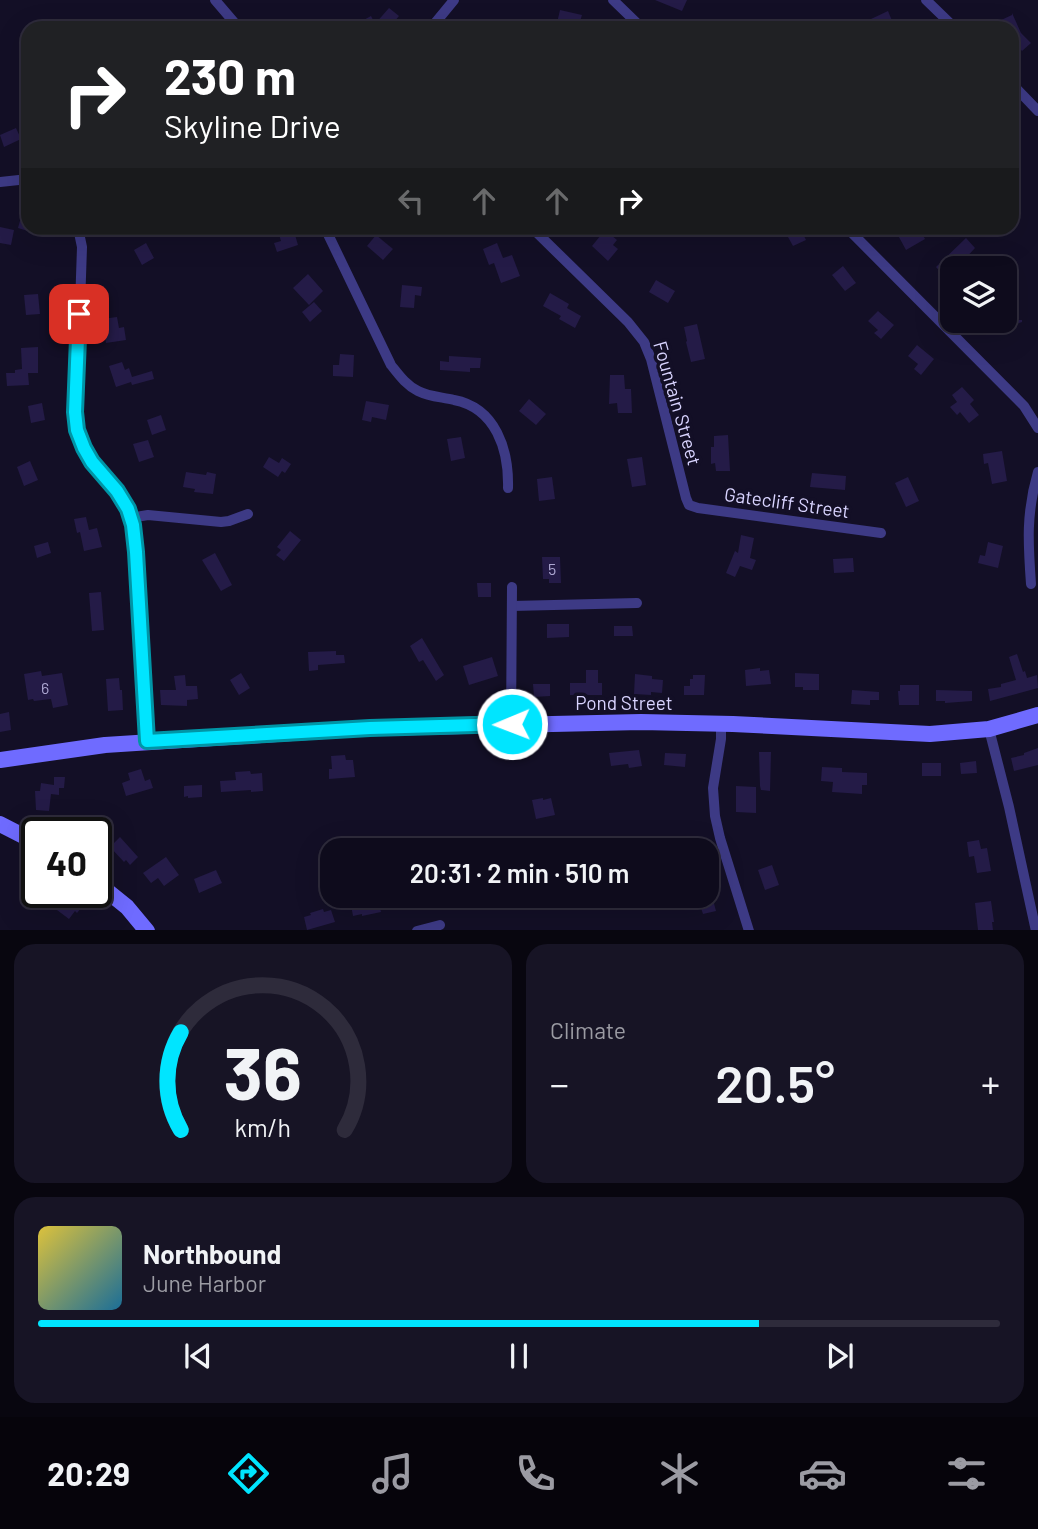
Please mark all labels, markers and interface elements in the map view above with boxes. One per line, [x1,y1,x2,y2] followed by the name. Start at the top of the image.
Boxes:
[164,46,296,105] text: 230 m
[49,49,140,140] icon: right
[164,106,341,144] text: Skyline Drive
[392,182,430,220] icon: left
[465,182,503,220] icon: ahead
[538,182,576,220] icon: ahead
[611,182,649,220] icon: right
[940,256,1017,333] map controls
[940,256,1017,333] button: layers
[49,284,109,344] pin
[60,295,98,333] icon: arrive
[649,338,707,468] street label: Fountain Street
[723,482,851,522] street label: Gatecliff Street
[548,559,556,578] house number: 5
[41,678,49,697] house number: 6
[475,687,549,761] position arrow
[575,691,673,714] street label: Pond Street
[21,817,112,908] speed limit sign: 40
[410,857,629,888] text: 20:31 · 2 min · 510 m
[550,1016,626,1044] text: Climate
[224,1027,302,1115] text: 36
[715,1051,835,1113] text: 20.5°
[550,1060,569,1106] text: −
[981,1060,1000,1106] text: +
[235,1111,291,1141] text: km/h
[143,1238,281,1269] text: Northbound
[143,1269,266,1297] text: June Harbor
[179,1337,217,1375] icon: previous
[500,1337,538,1375] icon: pause
[821,1337,859,1375] icon: next
[224,1449,273,1498] icon: directions
[368,1449,417,1498] icon: music
[511,1449,560,1498] icon: phone
[655,1449,704,1498] icon: climate
[798,1449,847,1498] icon: car
[942,1449,991,1498] icon: filters
[47,1454,130,1492] text: 20:29

